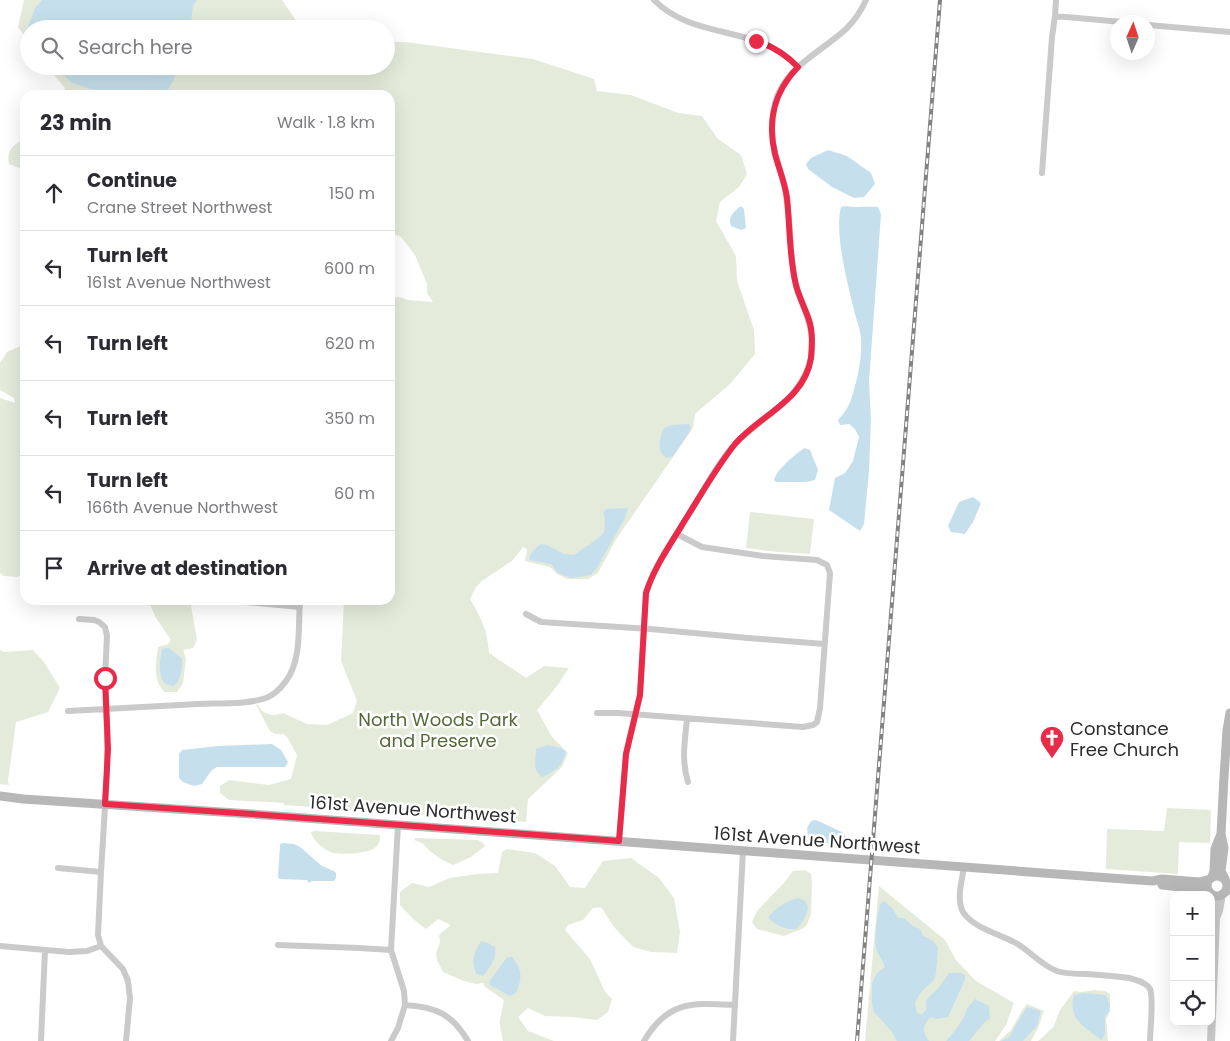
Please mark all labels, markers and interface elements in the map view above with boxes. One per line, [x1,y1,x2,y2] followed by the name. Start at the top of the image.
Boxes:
[1110,15,1155,60] north arrow
[20,20,395,75] search box
[745,30,768,53] route end
[38,34,66,62] icon: search
[78,34,192,61] text: Search here
[40,108,112,137] text: 23 min
[277,111,375,134] text: Walk · 1.8 km
[87,167,177,194] text: Continue
[40,179,68,207] icon: ahead
[329,182,375,205] text: 150 m
[87,196,272,219] text: Crane Street Northwest
[87,242,168,269] text: Turn left
[40,254,68,282] icon: left
[324,257,375,280] text: 600 m
[87,271,271,294] text: 161st Avenue Northwest
[40,329,68,357] icon: left
[87,330,168,357] text: Turn left
[325,332,375,355] text: 620 m
[40,404,68,432] icon: left
[87,405,168,432] text: Turn left
[325,407,375,430] text: 350 m
[87,467,168,494] text: Turn left
[40,479,68,507] icon: left
[334,482,375,505] text: 60 m
[87,496,278,519] text: 166th Avenue Northwest
[40,554,68,582] icon: arrive
[87,555,288,582] text: Arrive at destination
[94,667,117,690] route start
[358,707,518,753] park label: North Woods Park and Preserve
[1070,716,1179,762] place label: Constance Free Church
[1039,725,1065,759] church icon: Constance Free Church
[309,789,517,829] street label: 161st Avenue Northwest
[713,820,921,860] street label: 161st Avenue Northwest
[1170,891,1215,1026] map controls
[1170,891,1215,936] button: +
[1170,936,1215,981] button: −
[1170,981,1215,1026] button: locate

